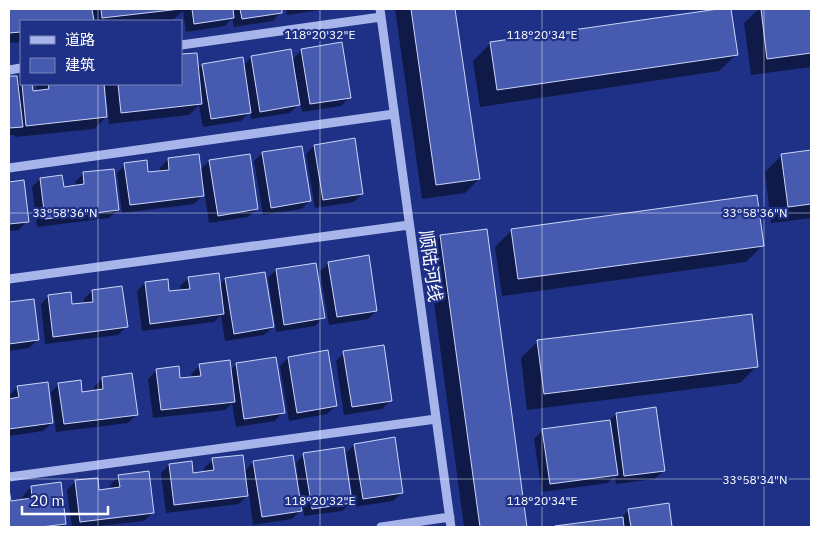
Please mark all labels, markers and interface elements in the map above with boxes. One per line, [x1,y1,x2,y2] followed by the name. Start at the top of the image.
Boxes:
[20,20,182,85] legend
[285,27,355,42] text: 118°20'32"E
[507,27,577,42] text: 118°20'34"E
[65,30,95,49] text: 道路
[65,55,95,74] text: 建筑
[32,205,98,220] text: 33°58'36"N
[722,205,788,220] text: 33°58'36"N
[415,229,447,303] street label: 顺陆河线
[722,472,788,487] text: 33°58'34"N
[22,484,109,516] scale bar
[30,491,65,510] text: 20 m
[285,493,355,508] text: 118°20'32"E
[507,493,577,508] text: 118°20'34"E

